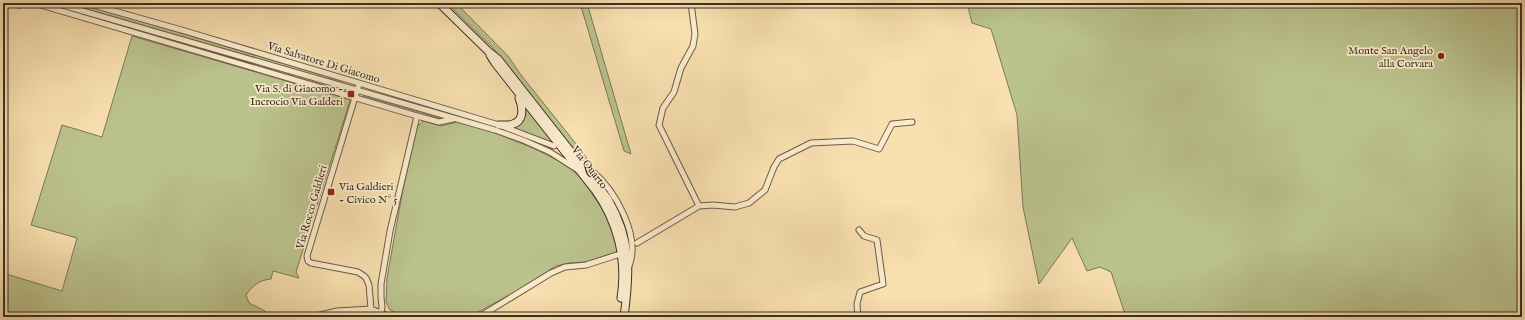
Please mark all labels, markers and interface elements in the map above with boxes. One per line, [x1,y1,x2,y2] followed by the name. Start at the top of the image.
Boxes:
[265,39,382,87] street label: Via Salvatore Di Giacomo
[1348,44,1433,71] place label: Monte San Angelo alla Corvara
[1436,51,1446,61] marker: Monte San Angelo alla Corvara
[250,82,343,109] place label: Via S. di Giacomo - Incrocio Via Galderi
[346,89,356,99] marker: Via S. di Giacomo - Incrocio Via Galderi
[568,143,610,192] street label: Via Quarto
[293,164,331,252] street label: Via Rocco Galdieri
[338,180,397,207] place label: Via Galdieri - Civico N° 5
[326,187,336,197] marker: Via Galdieri - Civico N° 5

